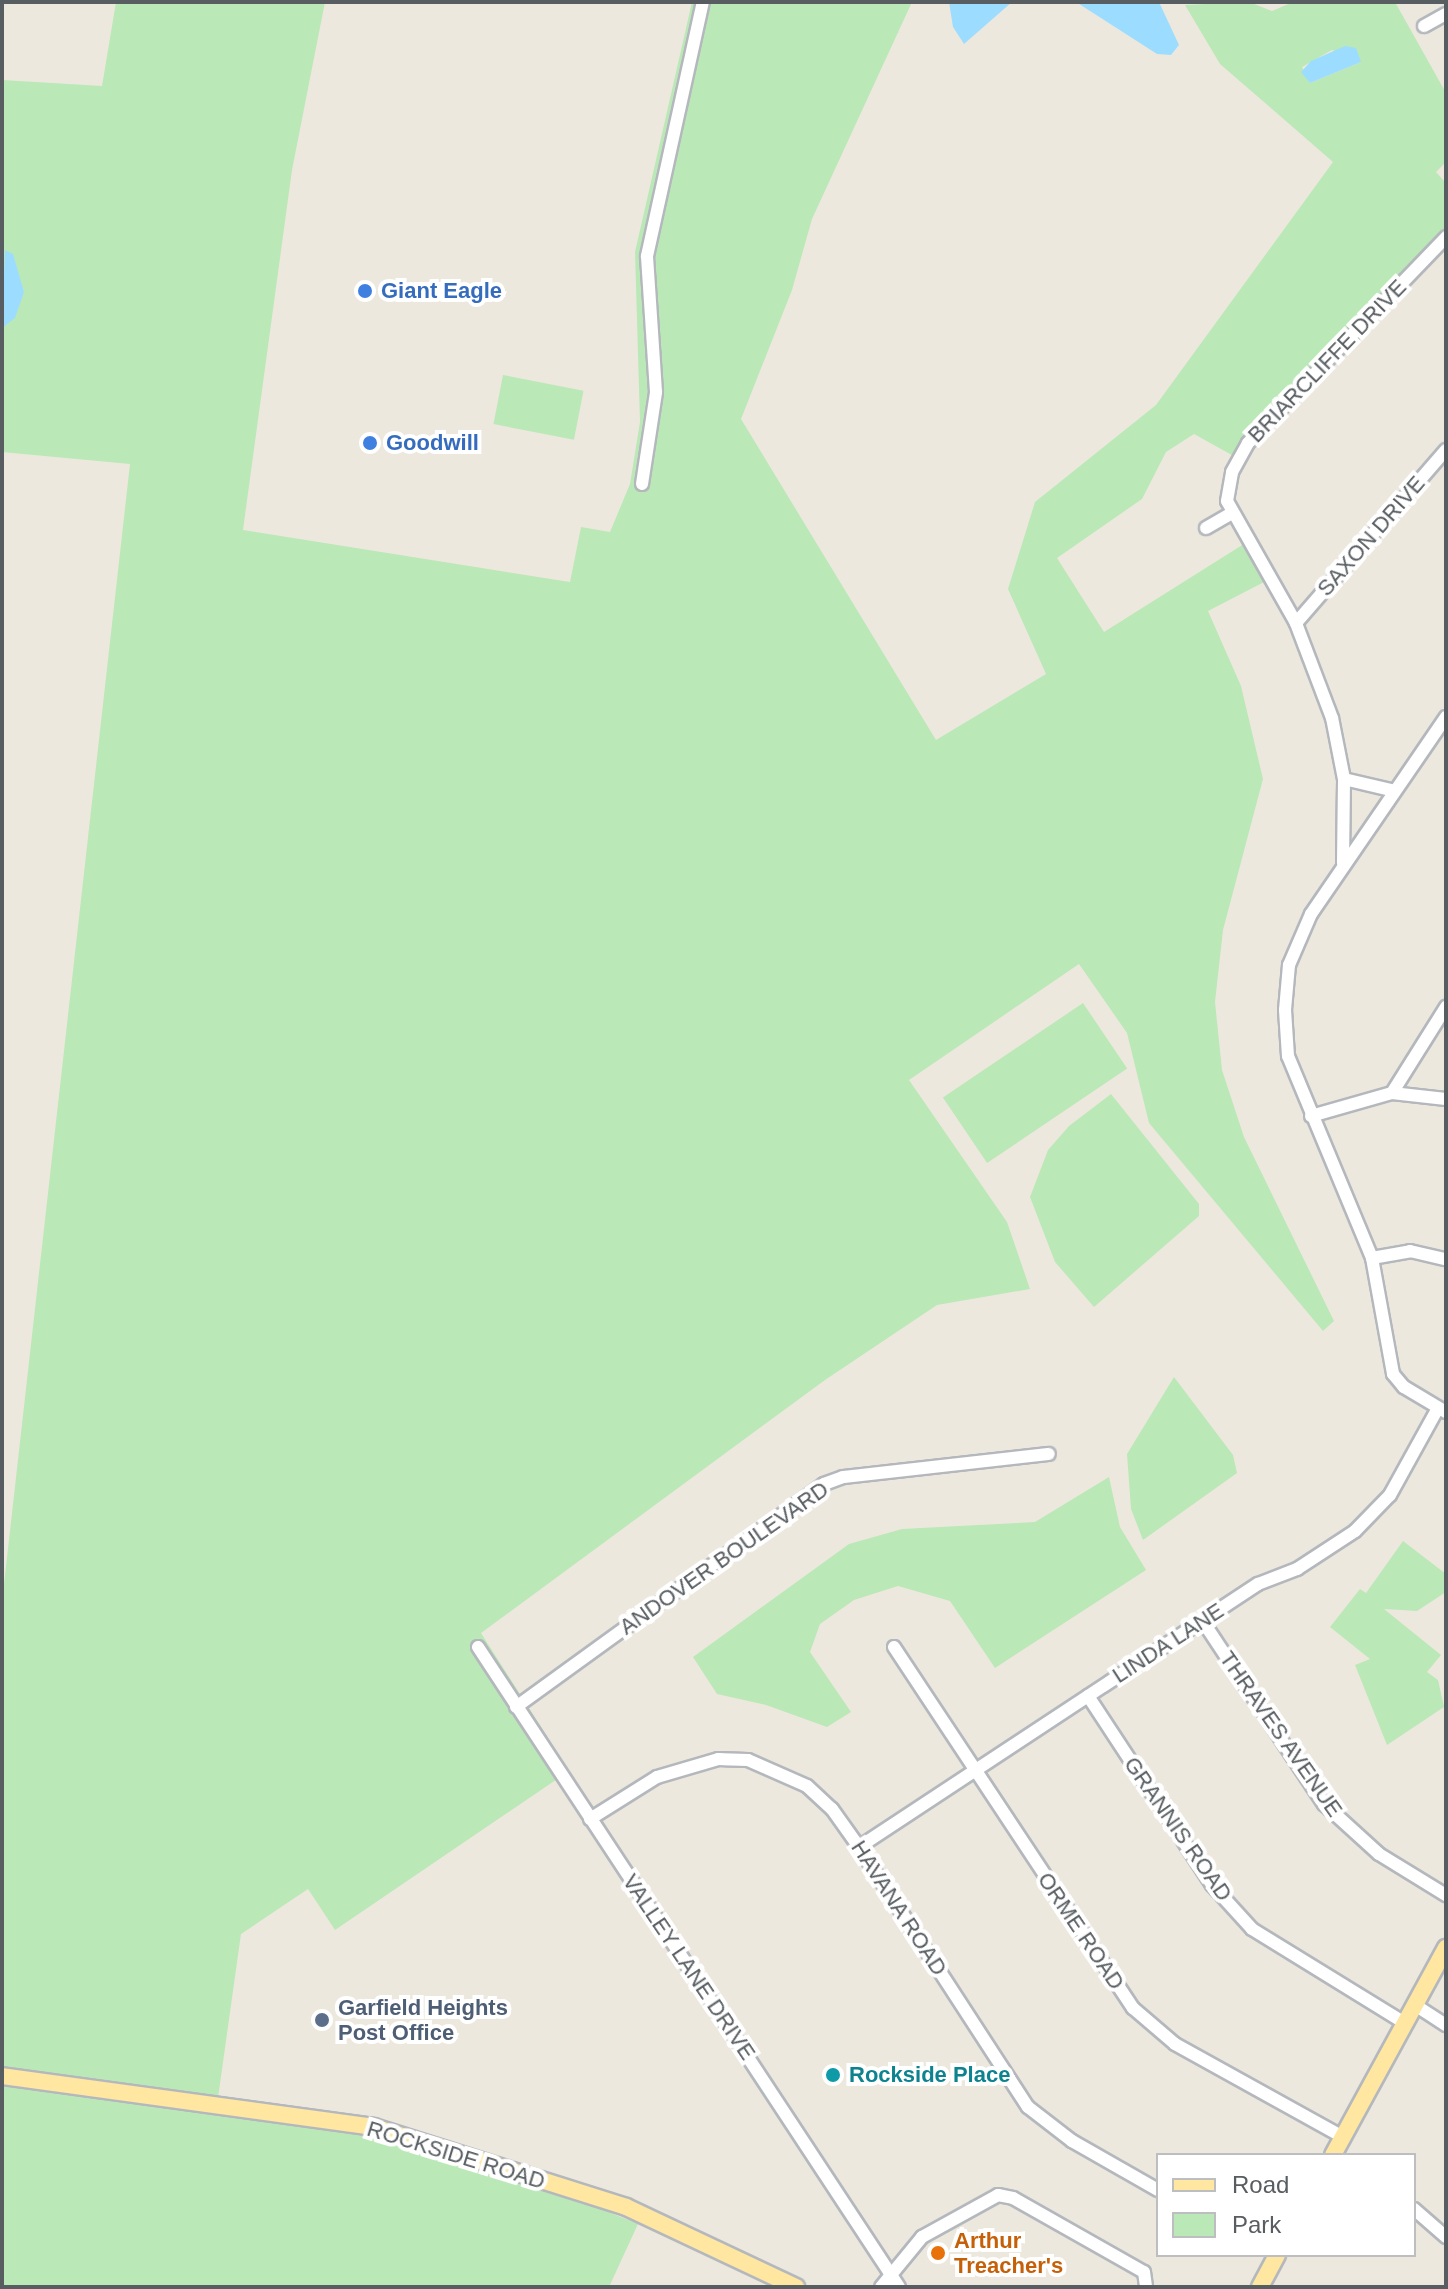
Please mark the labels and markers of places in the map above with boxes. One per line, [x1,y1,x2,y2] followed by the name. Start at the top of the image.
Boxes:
[381,278,502,304] place label: Giant Eagle
[356,282,374,300] marker: Giant Eagle
[386,430,479,456] place label: Goodwill
[361,434,379,452] marker: Goodwill
[338,1994,508,2046] place label: Garfield Heights Post Office
[313,2011,331,2029] marker: Garfield Heights Post Office
[849,2062,1010,2088] place label: Rockside Place
[824,2066,842,2084] marker: Rockside Place
[954,2227,1063,2278] place label: Arthur Treacher's
[929,2244,947,2262] marker: Arthur Treacher's

